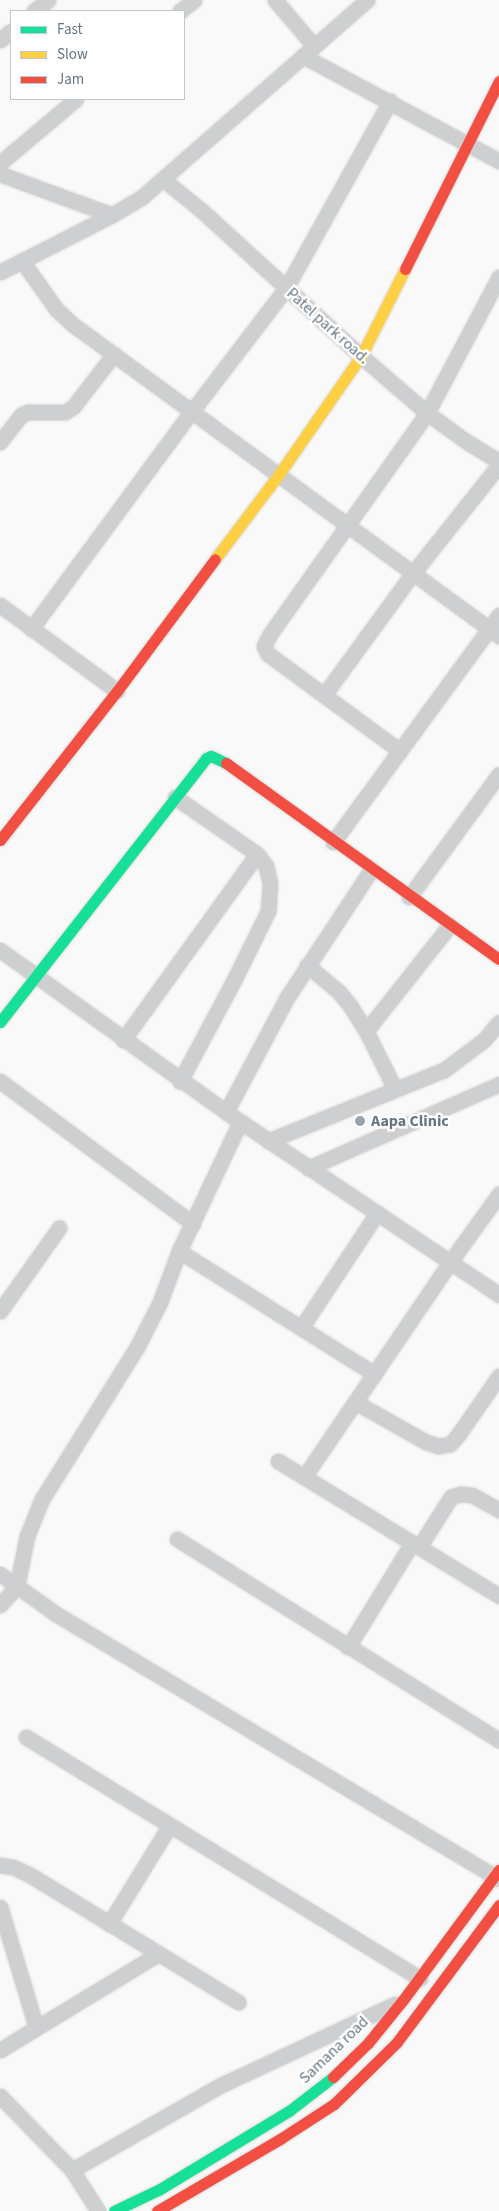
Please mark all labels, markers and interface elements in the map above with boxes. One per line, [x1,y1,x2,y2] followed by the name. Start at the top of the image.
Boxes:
[10,10,185,100] legend
[57,19,83,40] text: Fast
[57,44,88,65] text: Slow
[57,69,84,90] text: Jam
[283,284,373,368] street label: Patel park road.
[371,1111,449,1131] place label: Aapa Clinic
[353,1114,367,1128] marker: Aapa Clinic
[295,2012,373,2088] street label: Samana road

